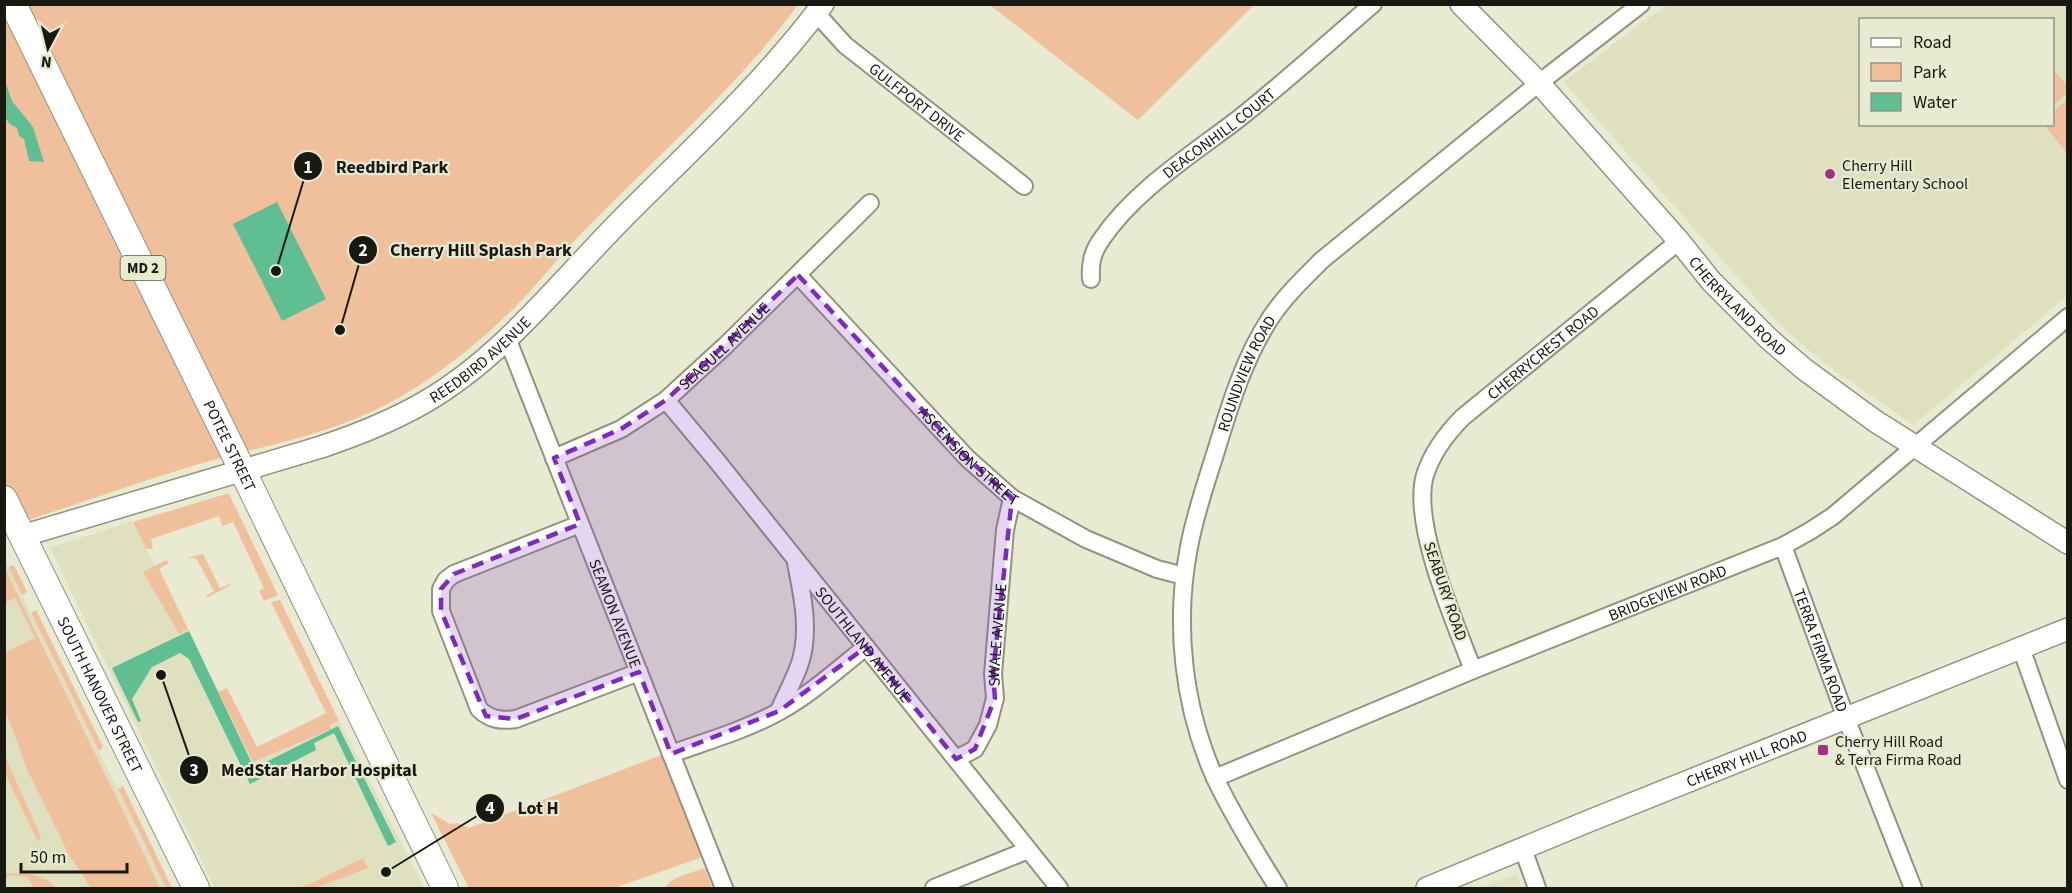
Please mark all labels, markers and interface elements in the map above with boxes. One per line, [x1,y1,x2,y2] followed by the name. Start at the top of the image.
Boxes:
[18,18,78,78] north arrow
[1859,18,2054,126] legend
[1913,30,1952,55] text: Road
[40,50,53,73] text: N
[864,58,969,147] street label: GULFPORT DRIVE
[1913,60,1947,85] text: Park
[1158,83,1281,184] street label: DEACONHILL COURT
[1913,90,1957,115] text: Water
[293,148,460,184] callout: Reedbird Park
[303,155,313,180] text: 1
[336,155,448,180] text: Reedbird Park
[1842,155,1968,195] place label: Cherry Hill Elementary School
[1823,167,1837,181] marker: Cherry Hill Elementary School
[348,232,584,268] callout: Cherry Hill Splash Park
[358,238,368,263] text: 2
[390,238,572,263] text: Cherry Hill Splash Park
[1683,252,1791,362] street label: CHERRYLAND ROAD
[120,256,166,280] road number: MD 2
[674,298,775,395] street label: SEAGULL AVENUE
[1483,301,1604,405] street label: CHERRYCREST ROAD
[1213,311,1281,435] street label: ROUNDVIEW ROAD
[425,312,536,409] street label: REEDBIRD AVENUE
[198,396,261,496] street label: POTEE STREET
[913,402,1023,512] street label: ASCENSION STREET
[1418,539,1472,644] street label: SEABURY ROAD
[583,556,646,672] street label: SEAMON AVENUE
[1605,560,1730,627] street label: BRIDGEVIEW ROAD
[810,582,916,707] street label: SOUTHLAND AVENUE
[983,582,1013,687] street label: SWALE AVENUE
[1788,586,1853,716] street label: TERRA FIRMA ROAD
[52,613,148,777] street label: SOUTH HANOVER STREET
[1683,725,1811,793] street label: CHERRY HILL ROAD
[1835,731,1962,771] place label: Cherry Hill Road & Terra Firma Road
[1816,743,1830,757] marker: Cherry Hill Road & Terra Firma Road
[179,752,429,788] callout: MedStar Harbor Hospital
[189,758,199,783] text: 3
[221,758,417,783] text: MedStar Harbor Hospital
[475,790,570,826] callout: Lot H
[485,796,495,821] text: 4
[517,796,559,821] text: Lot H
[21,836,128,874] scale bar
[30,845,66,870] text: 50 m

